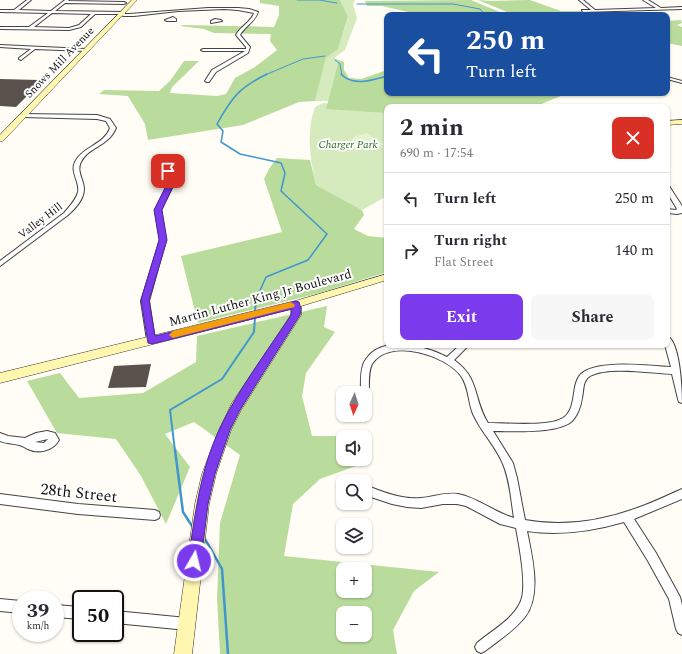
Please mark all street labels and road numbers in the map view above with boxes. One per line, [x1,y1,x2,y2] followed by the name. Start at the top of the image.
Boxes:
[21,23,98,102] street label: Snows Mill Avenue
[15,198,66,243] street label: Valley Hill
[167,264,354,332] street label: Martin Luther King Jr Boulevard
[39,477,119,509] street label: 28th Street

